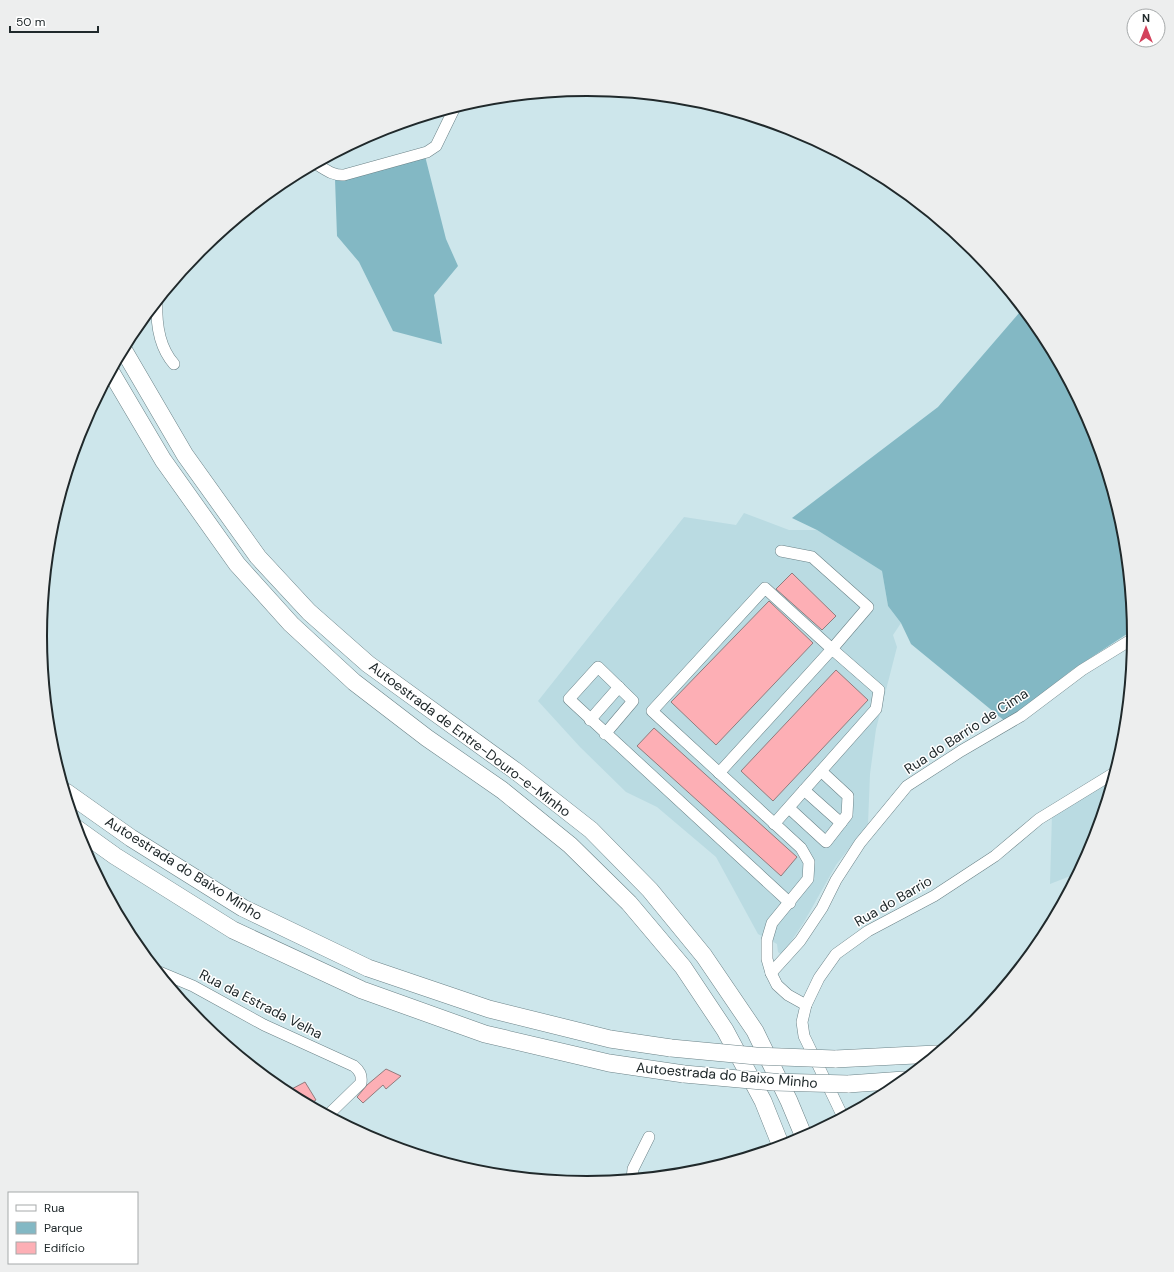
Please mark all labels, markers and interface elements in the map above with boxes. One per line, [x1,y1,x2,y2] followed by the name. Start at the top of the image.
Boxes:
[10,8,98,34] scale bar
[1126,8,1166,48] north arrow
[1142,11,1150,25] text: N
[16,14,45,30] text: 50 m
[366,657,574,821] street label: Autoestrada de Entre-Douro-e-Minho
[901,684,1031,778] street label: Rua do Barrio de Cima
[102,812,266,924] street label: Autoestrada do Baixo Minho
[851,872,935,930] street label: Rua do Barrio
[196,965,326,1043] street label: Rua da Estrada Velha
[635,1058,819,1092] street label: Autoestrada do Baixo Minho
[8,1192,138,1264] legend
[44,1200,65,1216] text: Rua
[44,1220,83,1236] text: Parque
[44,1240,85,1256] text: Edifício

